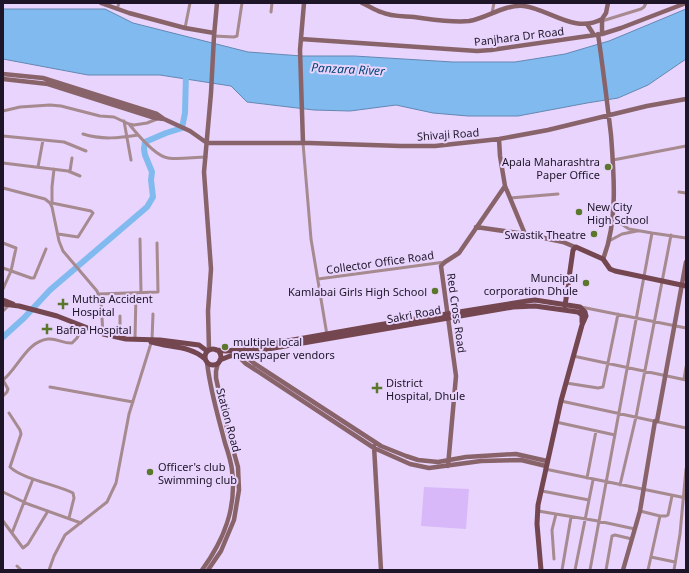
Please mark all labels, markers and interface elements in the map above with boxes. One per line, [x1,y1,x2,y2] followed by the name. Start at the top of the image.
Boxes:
[473,23,565,49] street label: Panjhara Dr Road
[311,59,386,79] water label: Panzara River
[416,124,480,144] street label: Shivaji Road
[502,154,600,182] place label: Apala Maharashtra Paper Office
[603,162,613,172] marker: Apala Maharashtra Paper Office
[587,199,649,227] place label: New City High School
[574,207,584,217] marker: New City High School
[505,227,586,242] place label: Swastik Theatre
[589,229,599,239] marker: Swastik Theatre
[325,247,435,277] street label: Collector Office Road
[484,270,578,298] place label: Muncipal corporation Dhule
[444,272,470,354] street label: Red Cross Road
[581,278,591,288] marker: Muncipal corporation Dhule
[288,284,427,299] place label: Kamlabai Girls High School
[430,286,440,296] marker: Kamlabai Girls High School
[72,291,153,319] place label: Mutha Accident Hospital
[57,298,69,310] marker: Mutha Accident Hospital
[386,302,442,326] street label: Sakri Road
[56,322,132,337] place label: Bafna Hospital
[41,323,53,335] marker: Bafna Hospital
[233,334,335,362] place label: multiple local newspaper vendors
[220,342,230,352] marker: multiple local newspaper vendors
[386,375,465,403] place label: District Hospital, Dhule
[371,382,383,394] marker: District Hospital, Dhule
[213,386,245,454] street label: Station Road
[158,459,237,487] place label: Officer's club Swimming club
[145,467,155,477] marker: Officer's club Swimming club

